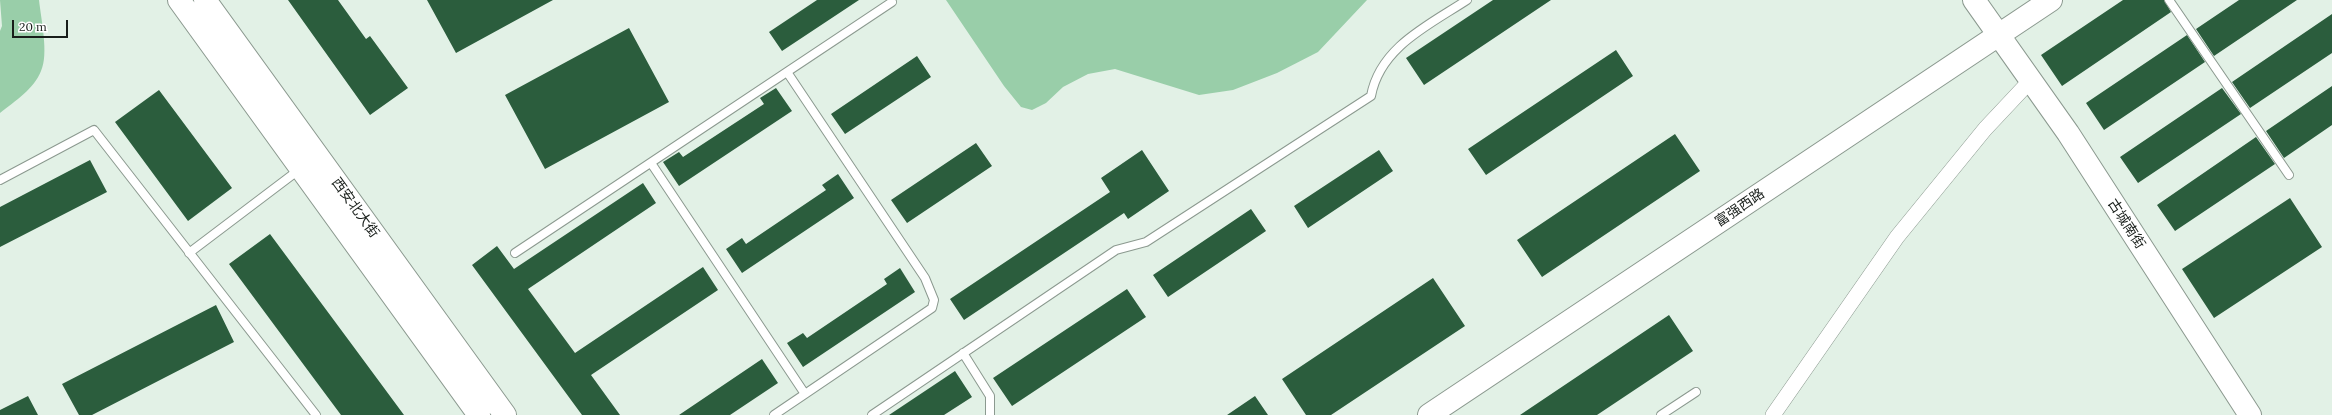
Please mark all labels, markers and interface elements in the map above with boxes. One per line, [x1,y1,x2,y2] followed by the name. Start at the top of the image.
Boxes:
[14,12,70,38] scale bar
[19,19,47,34] text: 20 m
[328,175,382,241] street label: 西安北大街
[1712,185,1768,231] street label: 富强西路
[2104,196,2148,252] street label: 古城南街

